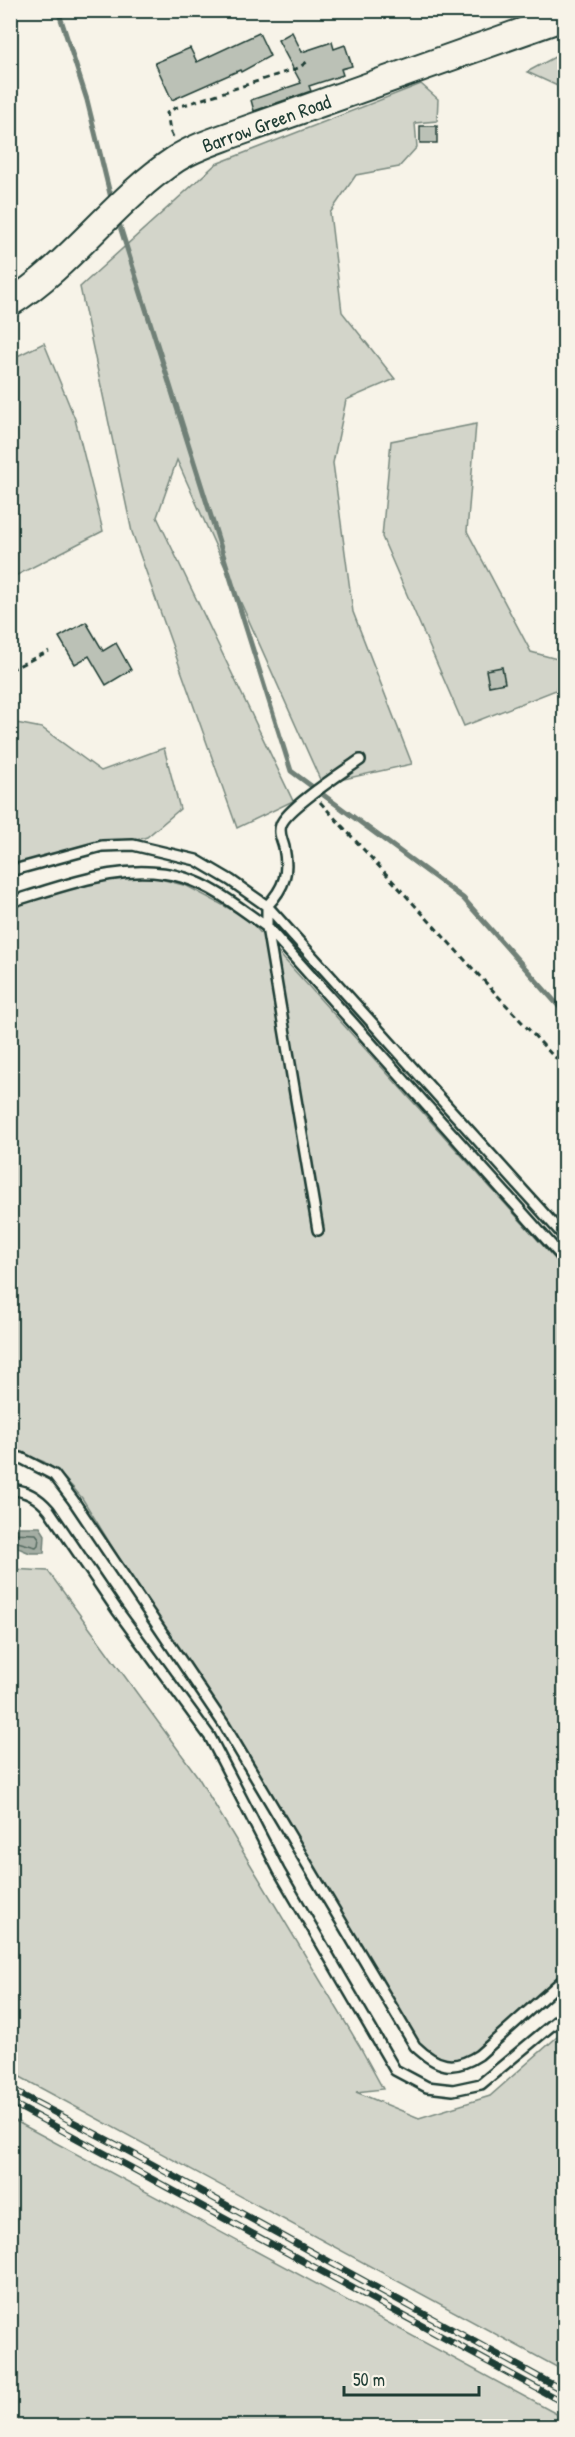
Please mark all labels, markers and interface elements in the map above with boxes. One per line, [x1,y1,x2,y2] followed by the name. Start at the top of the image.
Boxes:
[198,87,334,159] street label: Barrow Green Road
[344,2359,479,2397] scale bar
[353,2367,385,2392] text: 50 m

